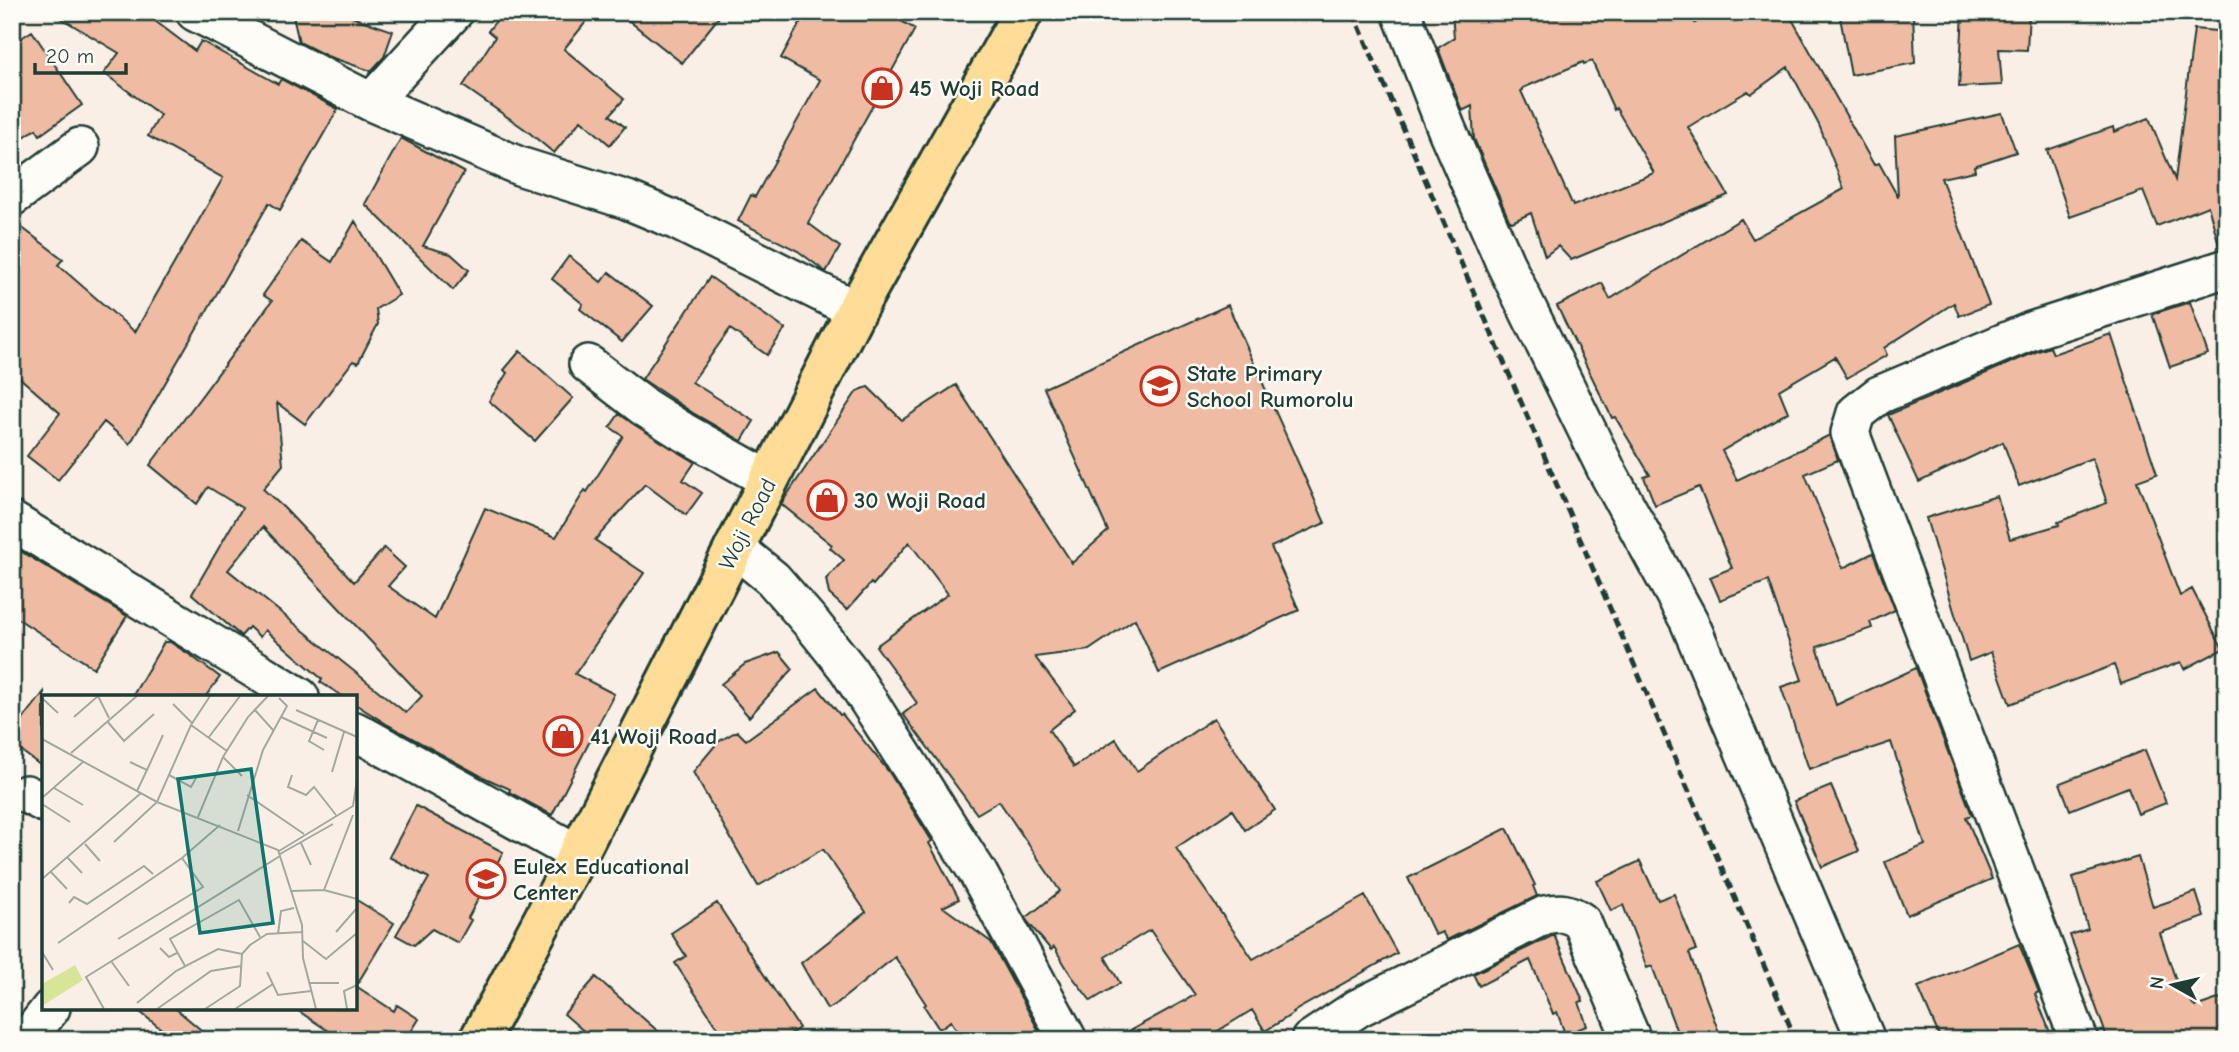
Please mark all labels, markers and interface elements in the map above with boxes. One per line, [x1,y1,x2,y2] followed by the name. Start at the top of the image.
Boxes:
[35,32,126,76] scale bar
[46,44,94,68] text: 20 m
[861,67,903,109] shop icon: 45 Woji Road
[909,75,1039,102] place label: 45 Woji Road
[1187,360,1354,413] place label: State Primary School Rumorolu
[1139,365,1181,407] school or university icon: State Primary School Rumorolu
[713,474,782,574] street label: Woji Road
[806,479,848,521] shop icon: 30 Woji Road
[854,487,986,514] place label: 30 Woji Road
[42,695,357,1010] inset map
[542,715,584,757] shop icon: 41 Woji Road
[590,723,717,750] place label: 41 Woji Road
[513,853,689,906] place label: Eulex Educational Center
[465,858,507,900] school or university icon: Eulex Educational Center
[2138,950,2208,1020] north arrow
[2145,975,2169,990] text: N

